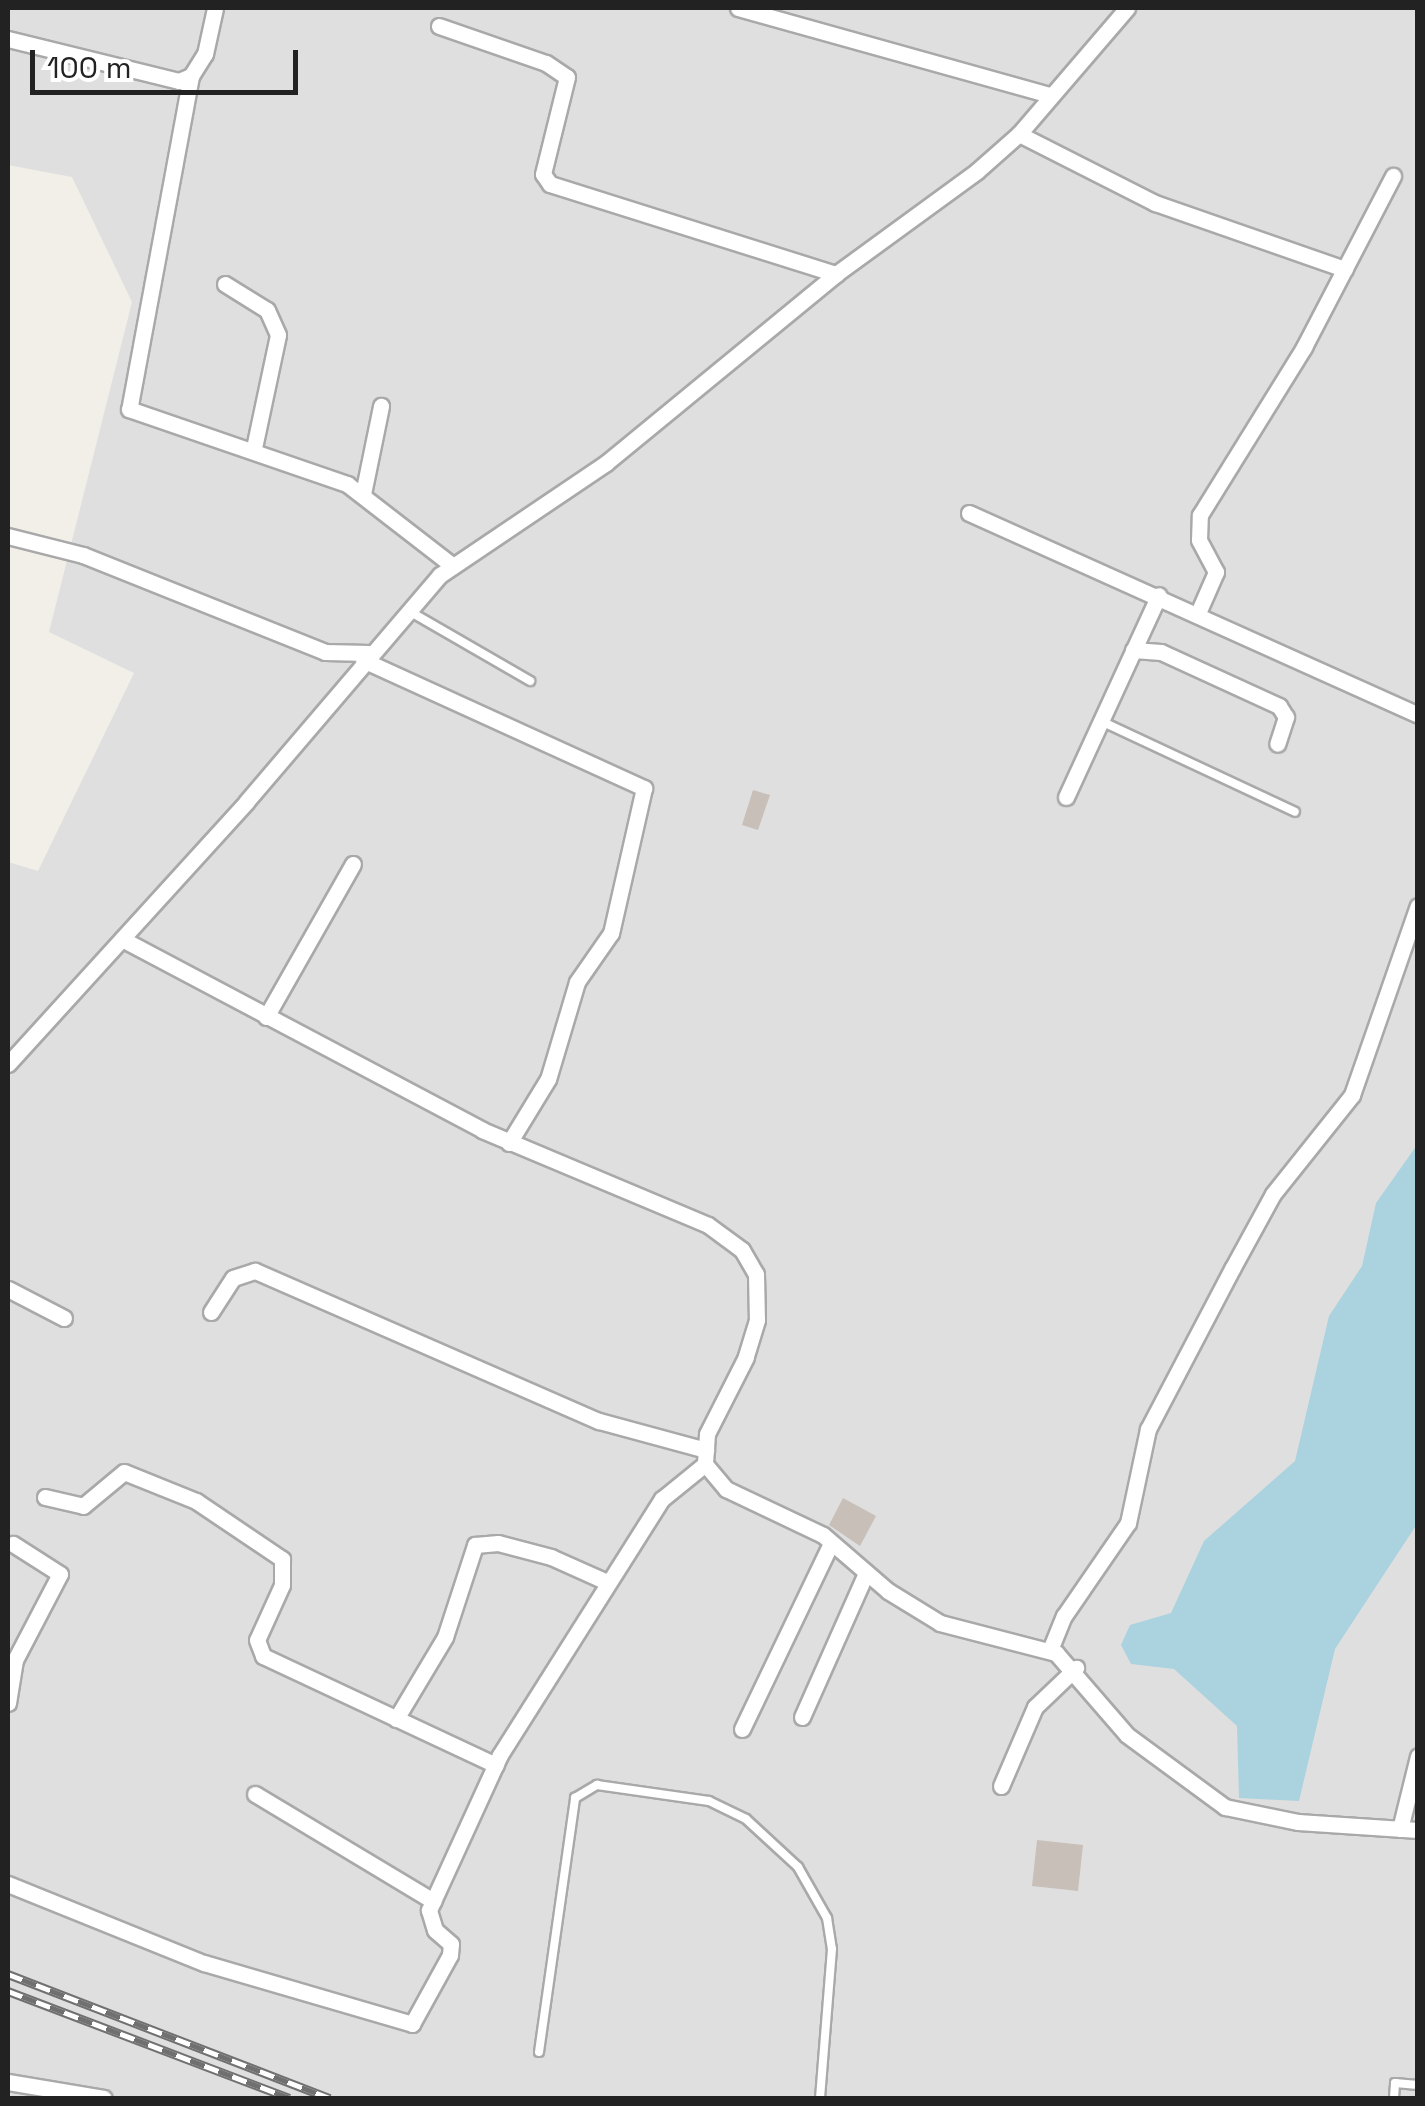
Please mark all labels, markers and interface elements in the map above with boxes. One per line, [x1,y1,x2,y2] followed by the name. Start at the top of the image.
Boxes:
[35,30,302,92] scale bar
[47,48,132,87] text: 100 m

